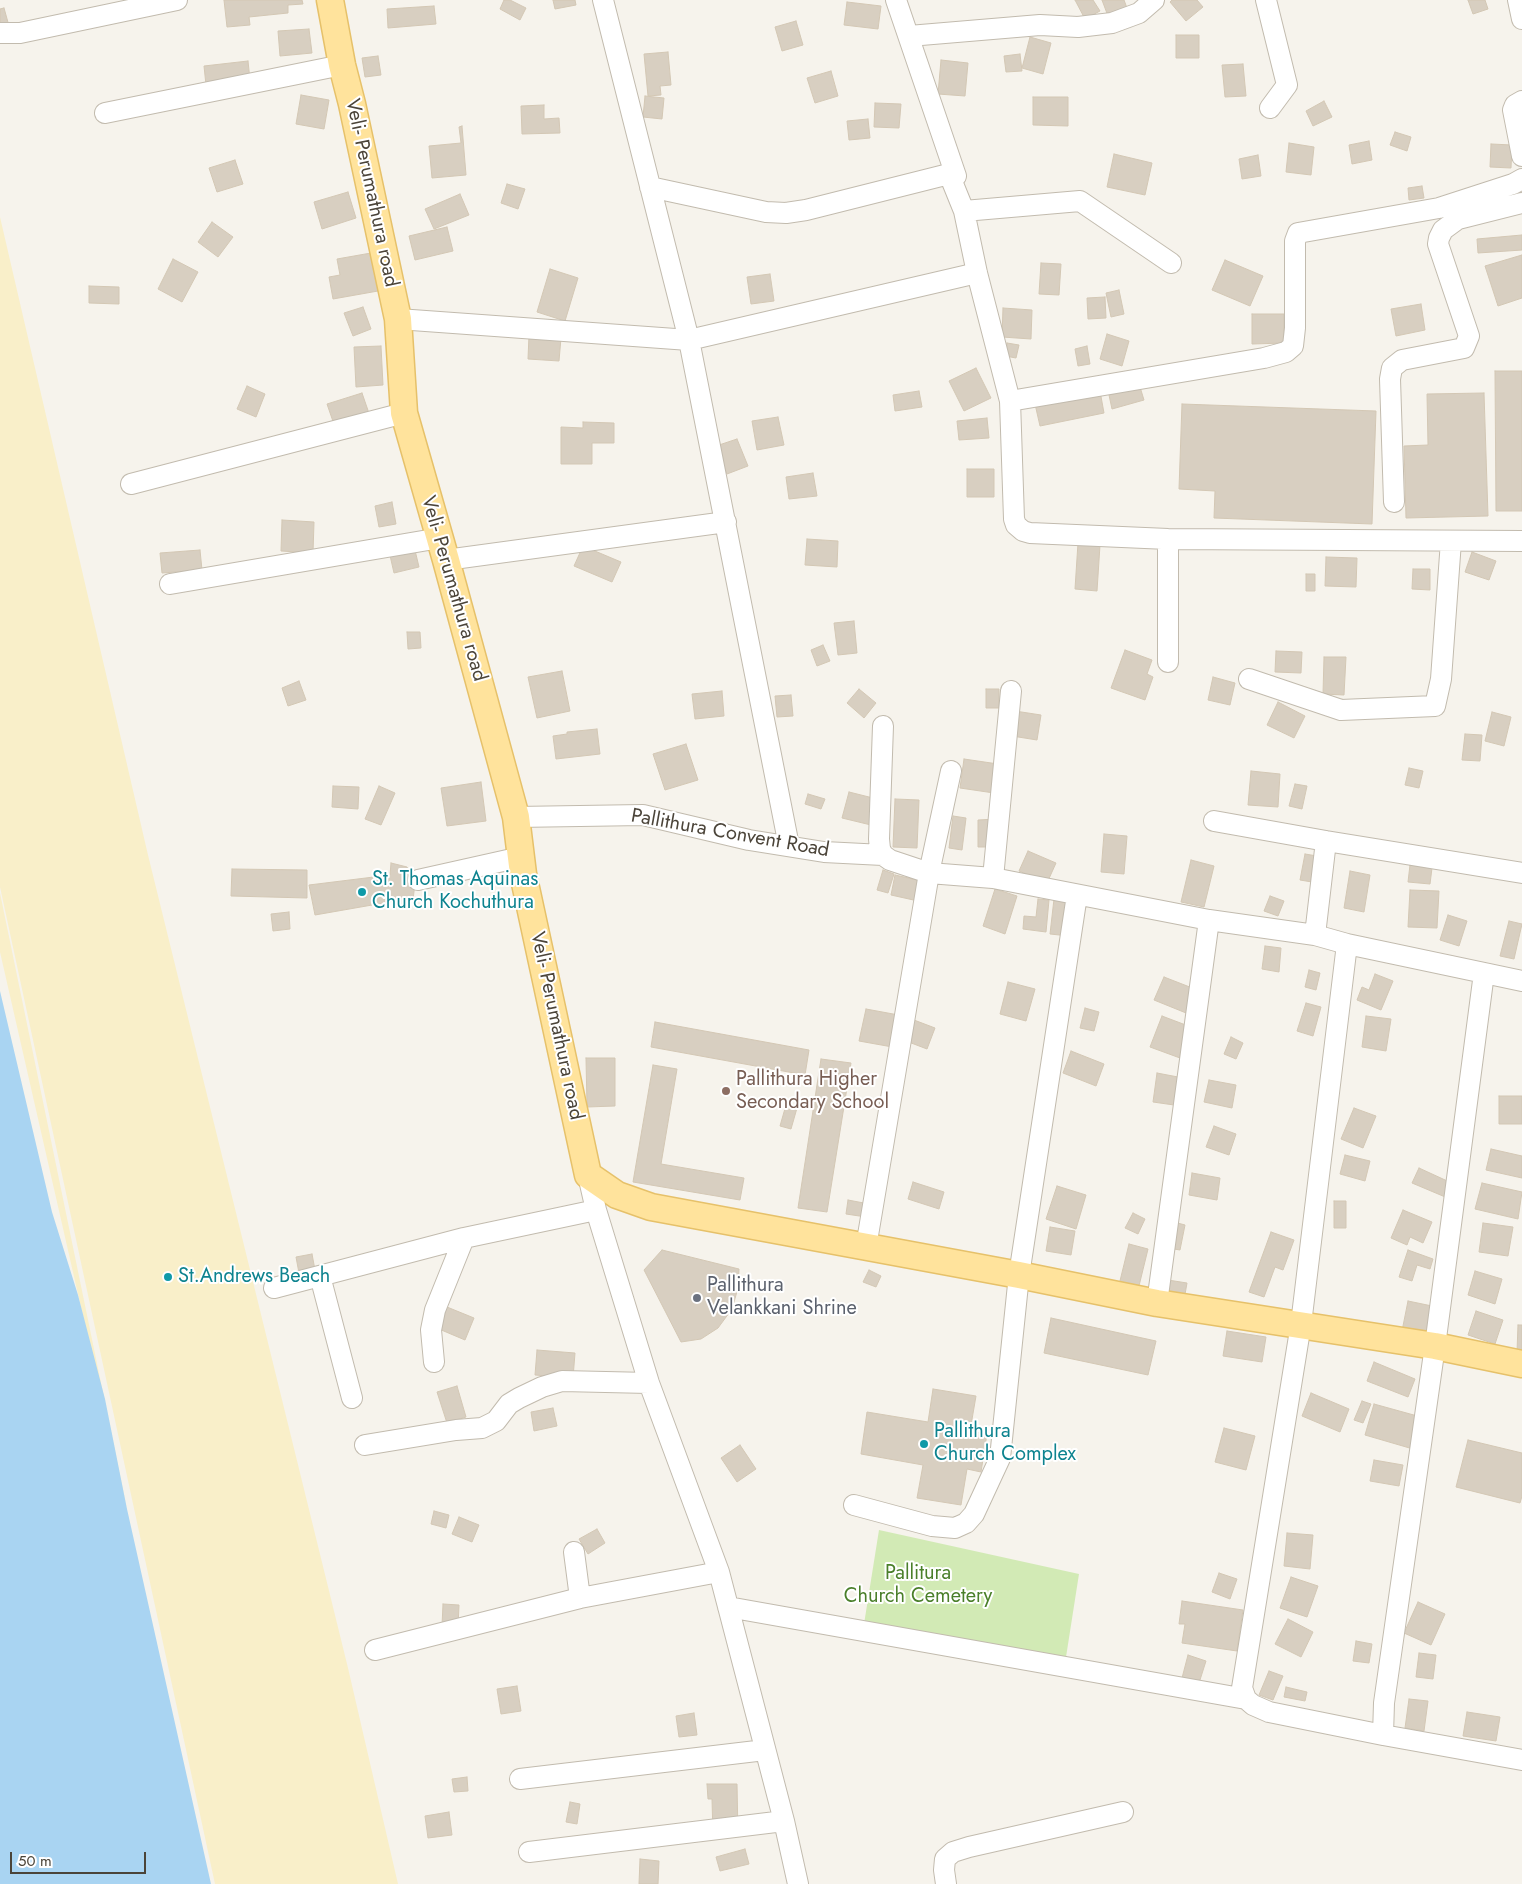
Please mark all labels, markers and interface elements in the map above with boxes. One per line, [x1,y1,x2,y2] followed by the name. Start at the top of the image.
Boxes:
[339,97,403,289] street label: Veli- Perumathura road
[415,493,491,685] street label: Veli- Perumathura road
[629,805,831,863] street label: Pallithura Convent Road
[372,868,538,915] place label: St. Thomas Aquinas Church Kochuthura
[356,886,368,898] marker: St. Thomas Aquinas Church Kochuthura
[524,930,588,1122] street label: Veli- Perumathura road
[736,1068,889,1115] place label: Pallithura Higher Secondary School
[720,1085,732,1097] marker: Pallithura Higher Secondary School
[178,1265,330,1289] place label: St.Andrews Beach
[162,1271,174,1283] marker: St.Andrews Beach
[707,1274,857,1321] place label: Pallithura Velankkani Shrine
[691,1292,703,1304] marker: Pallithura Velankkani Shrine
[934,1420,1076,1467] place label: Pallithura Church Complex
[918,1438,930,1450] marker: Pallithura Church Complex
[844,1562,992,1609] park label: Pallitura Church Cemetery
[12,1842,149,1874] scale bar
[18,1850,52,1872] text: 50 m

